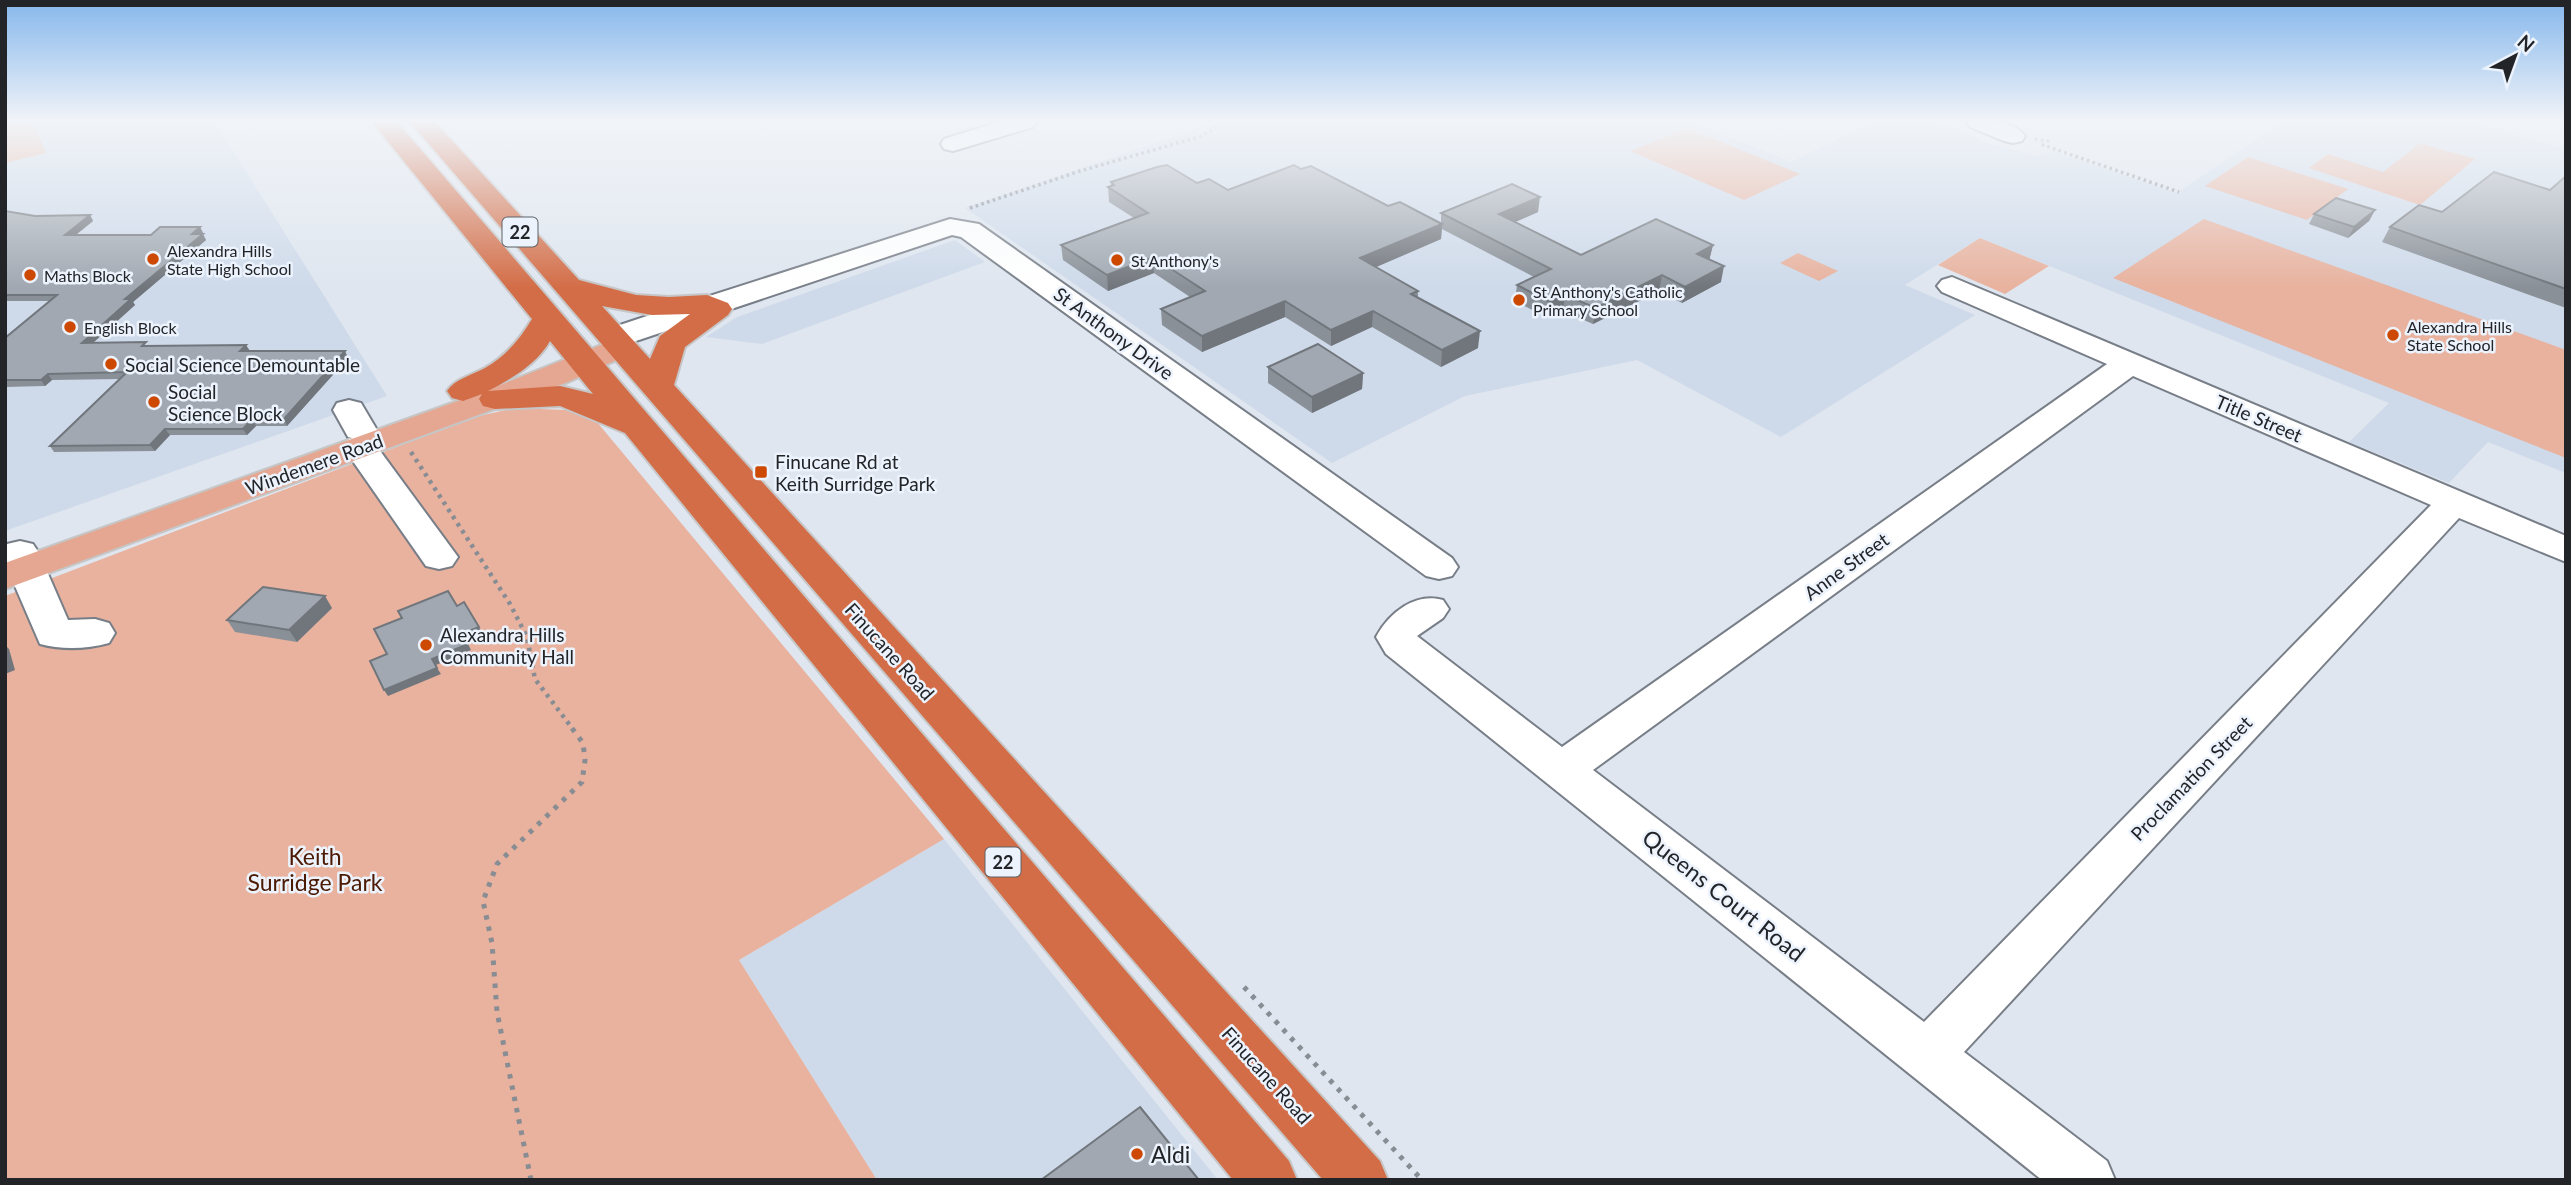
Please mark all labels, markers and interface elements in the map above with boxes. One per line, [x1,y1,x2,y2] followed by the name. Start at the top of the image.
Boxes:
[2480,21,2550,91] north arrow
[2513,29,2540,56] text: N
[503,218,538,246] road number: 22
[167,241,292,278] place label: Alexandra Hills State High School
[145,251,161,267] marker: Alexandra Hills State High School
[1131,251,1219,270] place label: St Anthony's
[1109,252,1125,268] marker: St Anthony's
[44,266,132,285] place label: Maths Block
[22,267,38,283] marker: Maths Block
[1050,282,1178,384] street label: St Anthony Drive
[1533,282,1683,319] place label: St Anthony's Catholic Primary School
[1511,292,1527,308] marker: St Anthony's Catholic Primary School
[2407,317,2512,354] place label: Alexandra Hills State School
[84,318,178,337] place label: English Block
[62,319,78,335] marker: English Block
[2385,327,2401,343] marker: Alexandra Hills State School
[125,353,360,376] place label: Social Science Demountable
[103,356,119,372] marker: Social Science Demountable
[168,380,283,425] place label: Social Science Block
[2212,389,2306,447] street label: Title Street
[146,394,162,410] marker: Social Science Block
[242,428,386,500] street label: Windemere Road
[775,450,936,495] place label: Finucane Rd at Keith Surridge Park
[753,464,769,480] marker: Finucane Rd at Keith Surridge Park
[1799,528,1893,604] street label: Anne Street
[840,598,940,704] street label: Finucane Road
[440,623,574,668] place label: Alexandra Hills Community Hall
[418,637,434,653] marker: Alexandra Hills Community Hall
[2126,711,2257,845] street label: Proclamation Street
[1637,823,1811,967] street label: Queens Court Road
[248,842,383,896] park label: Keith Surridge Park
[986,848,1020,876] road number: 22
[1217,1022,1317,1128] street label: Finucane Road
[1151,1140,1190,1168] place label: Aldi
[1129,1146,1145,1162] marker: Aldi

